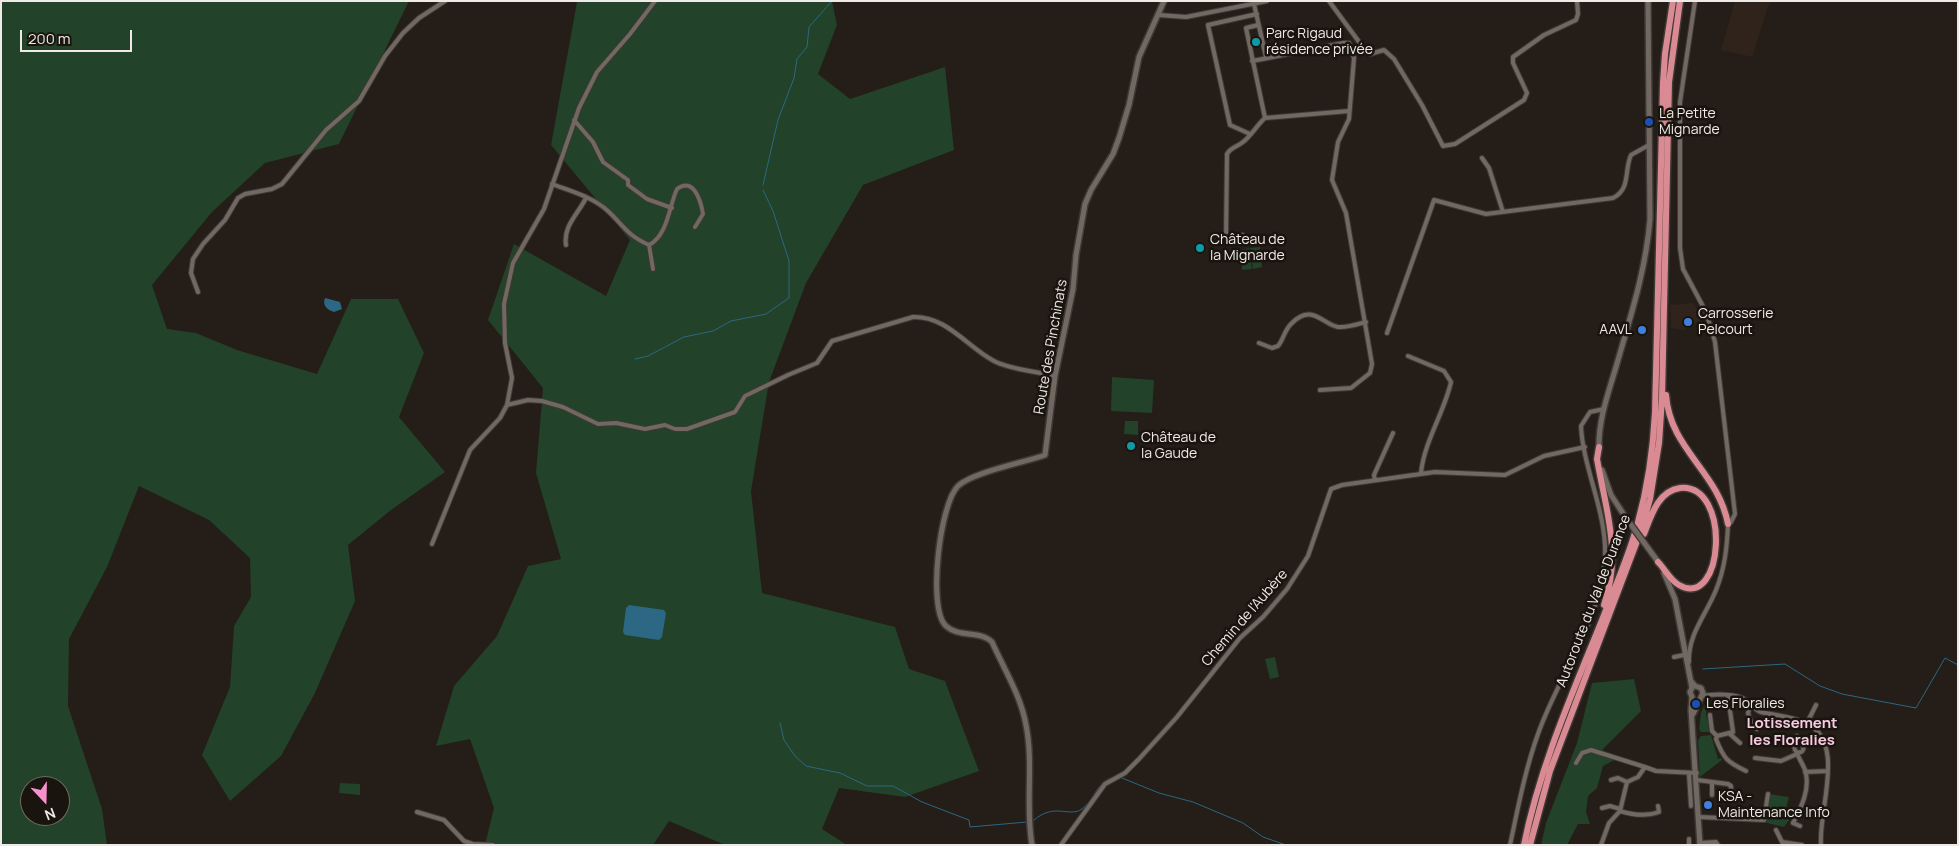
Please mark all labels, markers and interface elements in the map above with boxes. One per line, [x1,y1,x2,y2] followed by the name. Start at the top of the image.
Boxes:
[22,20,135,52] scale bar
[1266,26,1373,58] place label: Parc Rigaud résidence privée
[28,28,71,49] text: 200 m
[1250,36,1262,48] marker: Parc Rigaud résidence privée
[1659,106,1720,138] place label: La Petite Mignarde
[1643,116,1655,128] marker: La Petite Mignarde
[1210,232,1285,264] place label: Château de la Mignarde
[1194,242,1206,254] marker: Château de la Mignarde
[1031,278,1071,416] street label: Route des Pinchinats
[1698,306,1773,338] place label: Carrosserie Pelcourt
[1682,316,1694,328] marker: Carrosserie Pelcourt
[1599,322,1632,338] place label: AAVL
[1636,324,1648,336] marker: AAVL
[1141,430,1216,462] place label: Château de la Gaude
[1125,440,1137,452] marker: Château de la Gaude
[1553,512,1635,690] street label: Autoroute du Val de Durance
[1198,566,1292,670] street label: Chemin de l'Aubère
[1706,696,1785,712] place label: Les Floralies
[1690,698,1702,710] marker: Les Floralies
[1746,715,1838,750] district label: Lotissement les Floralies
[20,776,70,826] north arrow
[1718,789,1830,822] place label: KSA - Maintenance Info
[1702,799,1714,811] marker: KSA - Maintenance Info
[42,804,58,825] text: N

